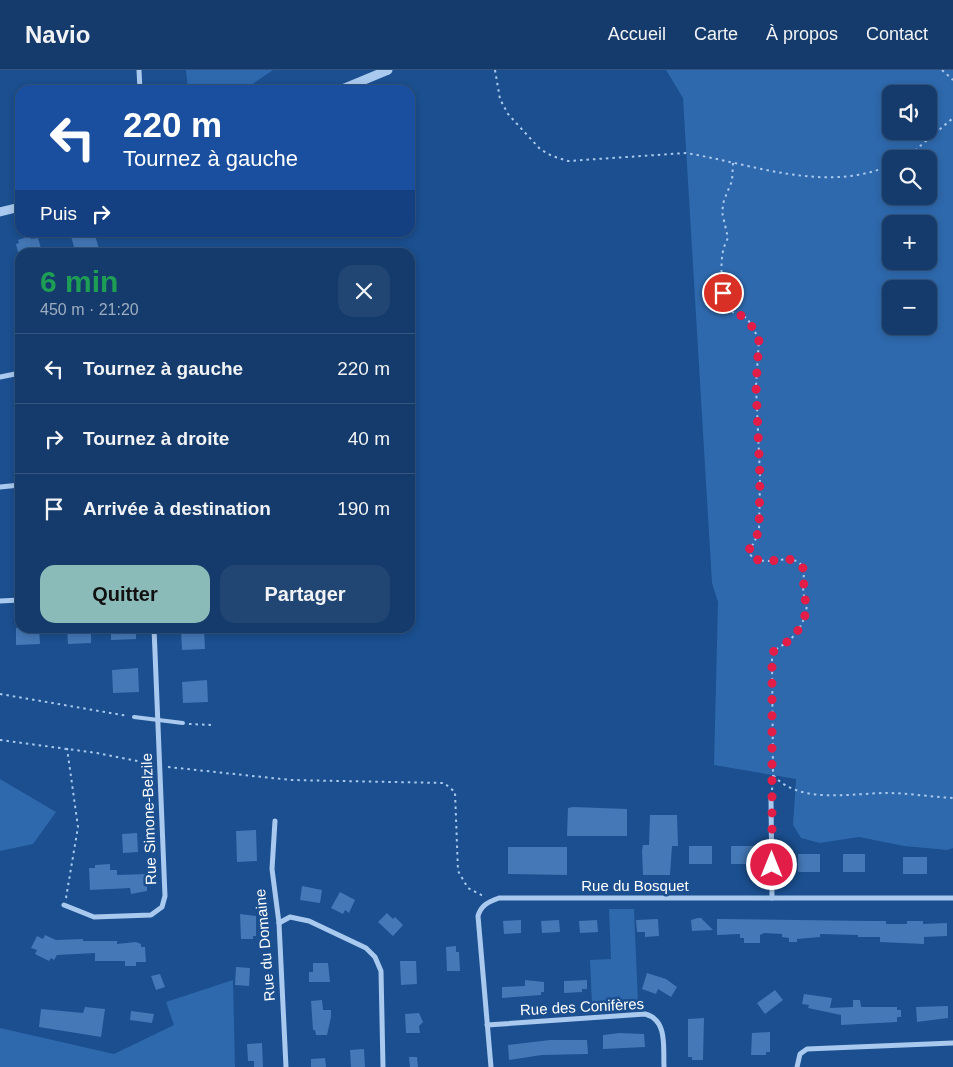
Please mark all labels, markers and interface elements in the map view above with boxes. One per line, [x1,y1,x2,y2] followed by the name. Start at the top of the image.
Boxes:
[25,21,90,48] text: Navio
[608,24,666,44] text: Accueil
[694,24,738,44] text: Carte
[766,24,838,44] text: À propos
[866,24,928,44] text: Contact
[882,85,937,335] map controls
[882,85,937,140] button: sound
[40,105,105,170] icon: left
[123,105,222,144] text: 220 m
[123,146,298,171] text: Tournez à gauche
[882,150,937,205] button: search
[87,200,115,228] icon: right
[40,203,77,224] text: Puis
[882,215,937,270] button: +
[40,265,118,298] text: 6 min
[338,265,390,317] button: close
[702,272,744,314] pin
[709,279,737,307] icon: arrive
[882,280,937,335] button: −
[40,301,139,318] text: 450 m · 21:20
[40,355,68,383] icon: left
[83,358,243,379] text: Tournez à gauche
[337,358,390,379] text: 220 m
[40,425,68,453] icon: right
[83,428,229,449] text: Tournez à droite
[348,428,390,449] text: 40 m
[40,495,68,523] icon: arrive
[83,498,271,519] text: Arrivée à destination
[337,498,390,519] text: 190 m
[40,565,210,623] button: Quitter
[220,565,390,623] button: Partager
[138,753,159,885] street label: Rue Simone-Belzile
[745,838,797,890] position arrow
[581,877,690,894] street label: Rue du Bosquet
[251,888,278,1002] street label: Rue du Domaine
[519,995,644,1018] street label: Rue des Conifères

